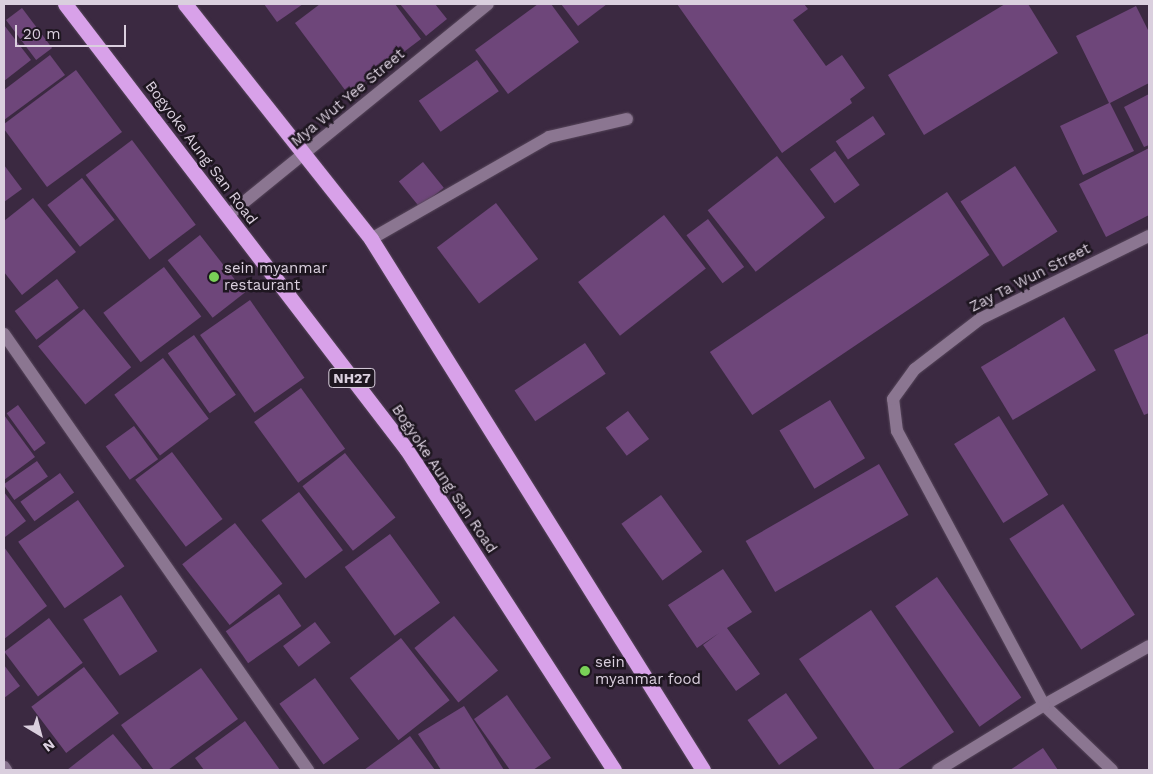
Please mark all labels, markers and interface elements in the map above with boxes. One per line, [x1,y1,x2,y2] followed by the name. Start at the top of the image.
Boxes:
[18,15,129,47] scale bar
[23,25,61,43] text: 20 m
[287,45,409,151] street label: Mya Wut Yee Street
[141,77,261,229] street label: Bogyoke Aung San Road
[966,239,1094,317] street label: Zay Ta Wun Street
[224,259,327,294] place label: sein myanmar restaurant
[208,271,220,283] marker: sein myanmar restaurant
[328,366,376,389] road number: NH27
[387,401,501,557] street label: Bogyoke Aung San Road
[595,653,702,688] place label: sein myanmar food
[579,665,591,677] marker: sein myanmar food
[15,709,65,759] north arrow
[40,736,58,755] text: N

